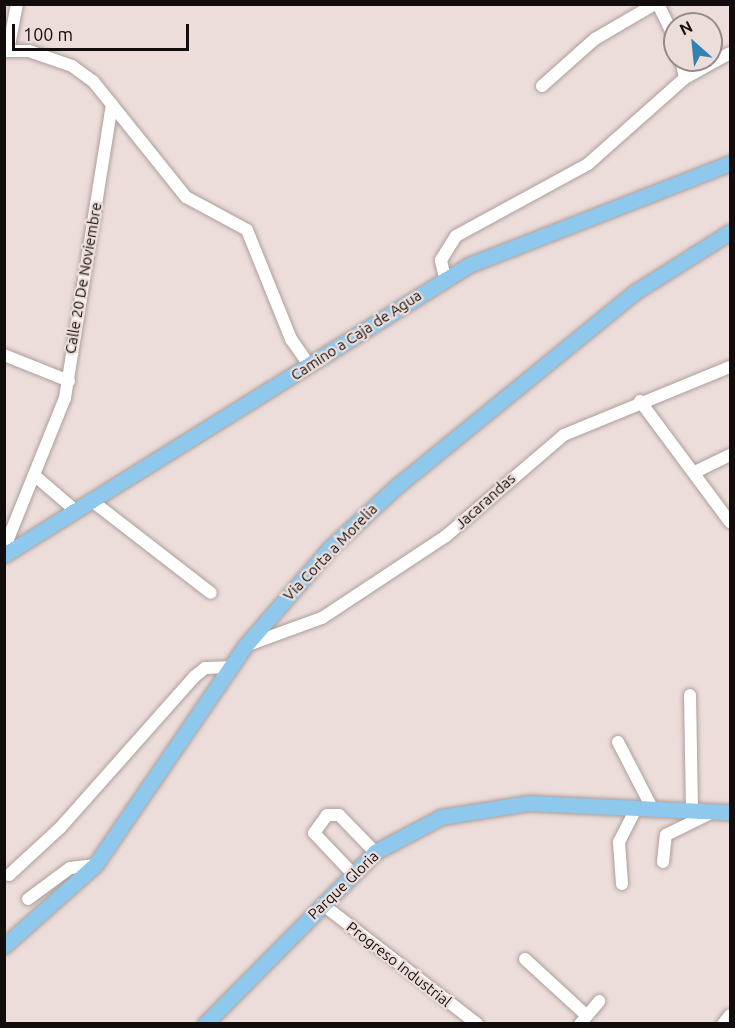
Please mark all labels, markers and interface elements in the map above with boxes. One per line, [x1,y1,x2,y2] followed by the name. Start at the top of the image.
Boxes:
[15,12,192,50] scale bar
[663,12,723,72] north arrow
[676,17,695,38] text: N
[23,24,73,44] text: 100 m
[61,201,105,355] street label: Calle 20 De Noviembre
[287,286,425,384] street label: Camino a Caja de Agua
[451,469,519,533] street label: Jacarandas
[279,500,381,604] street label: Via Corta a Morelia
[304,847,382,923] street label: Parque Gloria
[343,918,455,1010] street label: Progreso Industrial

